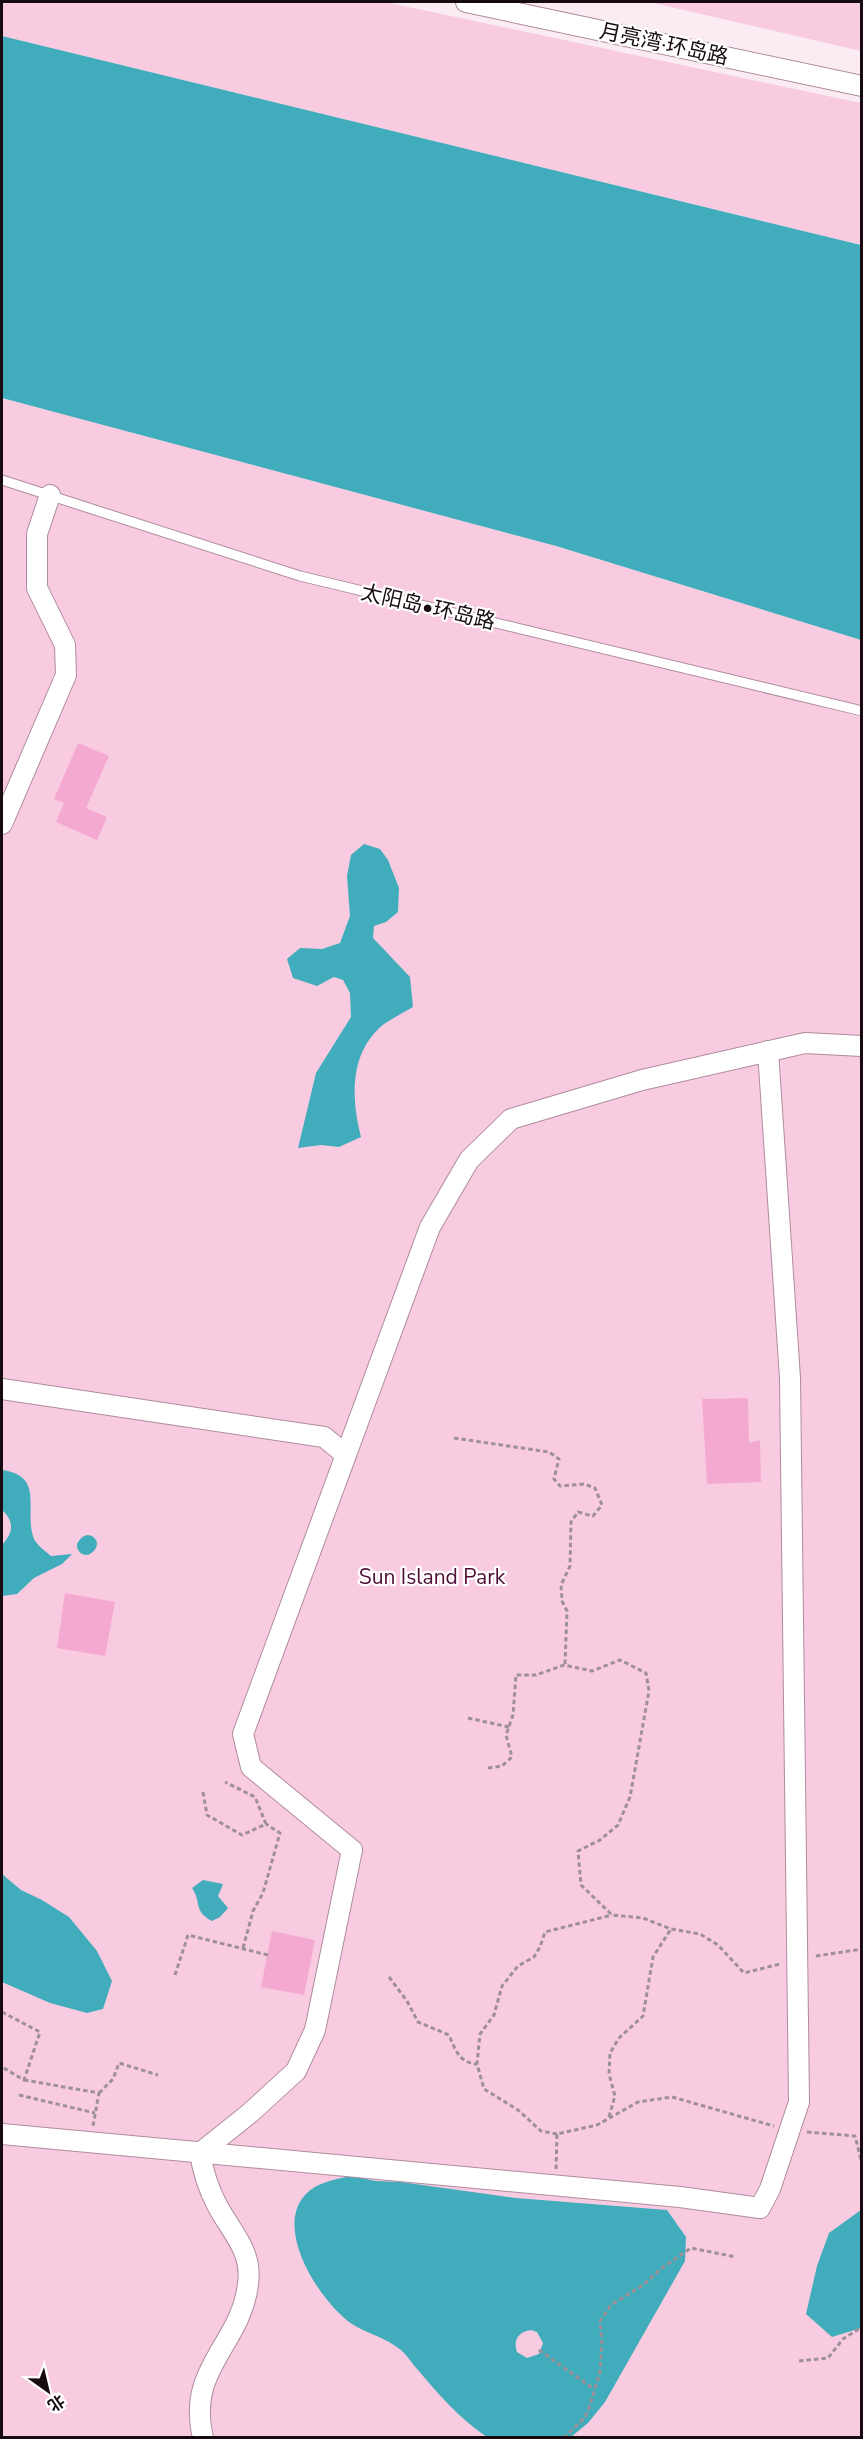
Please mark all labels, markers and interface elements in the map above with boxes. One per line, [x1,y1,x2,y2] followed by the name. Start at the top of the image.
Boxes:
[597,17,731,71] street label: 月亮湾·环岛路
[358,578,498,636] street label: 太阳岛•环岛路
[359,1563,506,1591] park label: Sun Island Park
[18,2361,78,2421] north arrow
[43,2389,69,2416] text: 北

